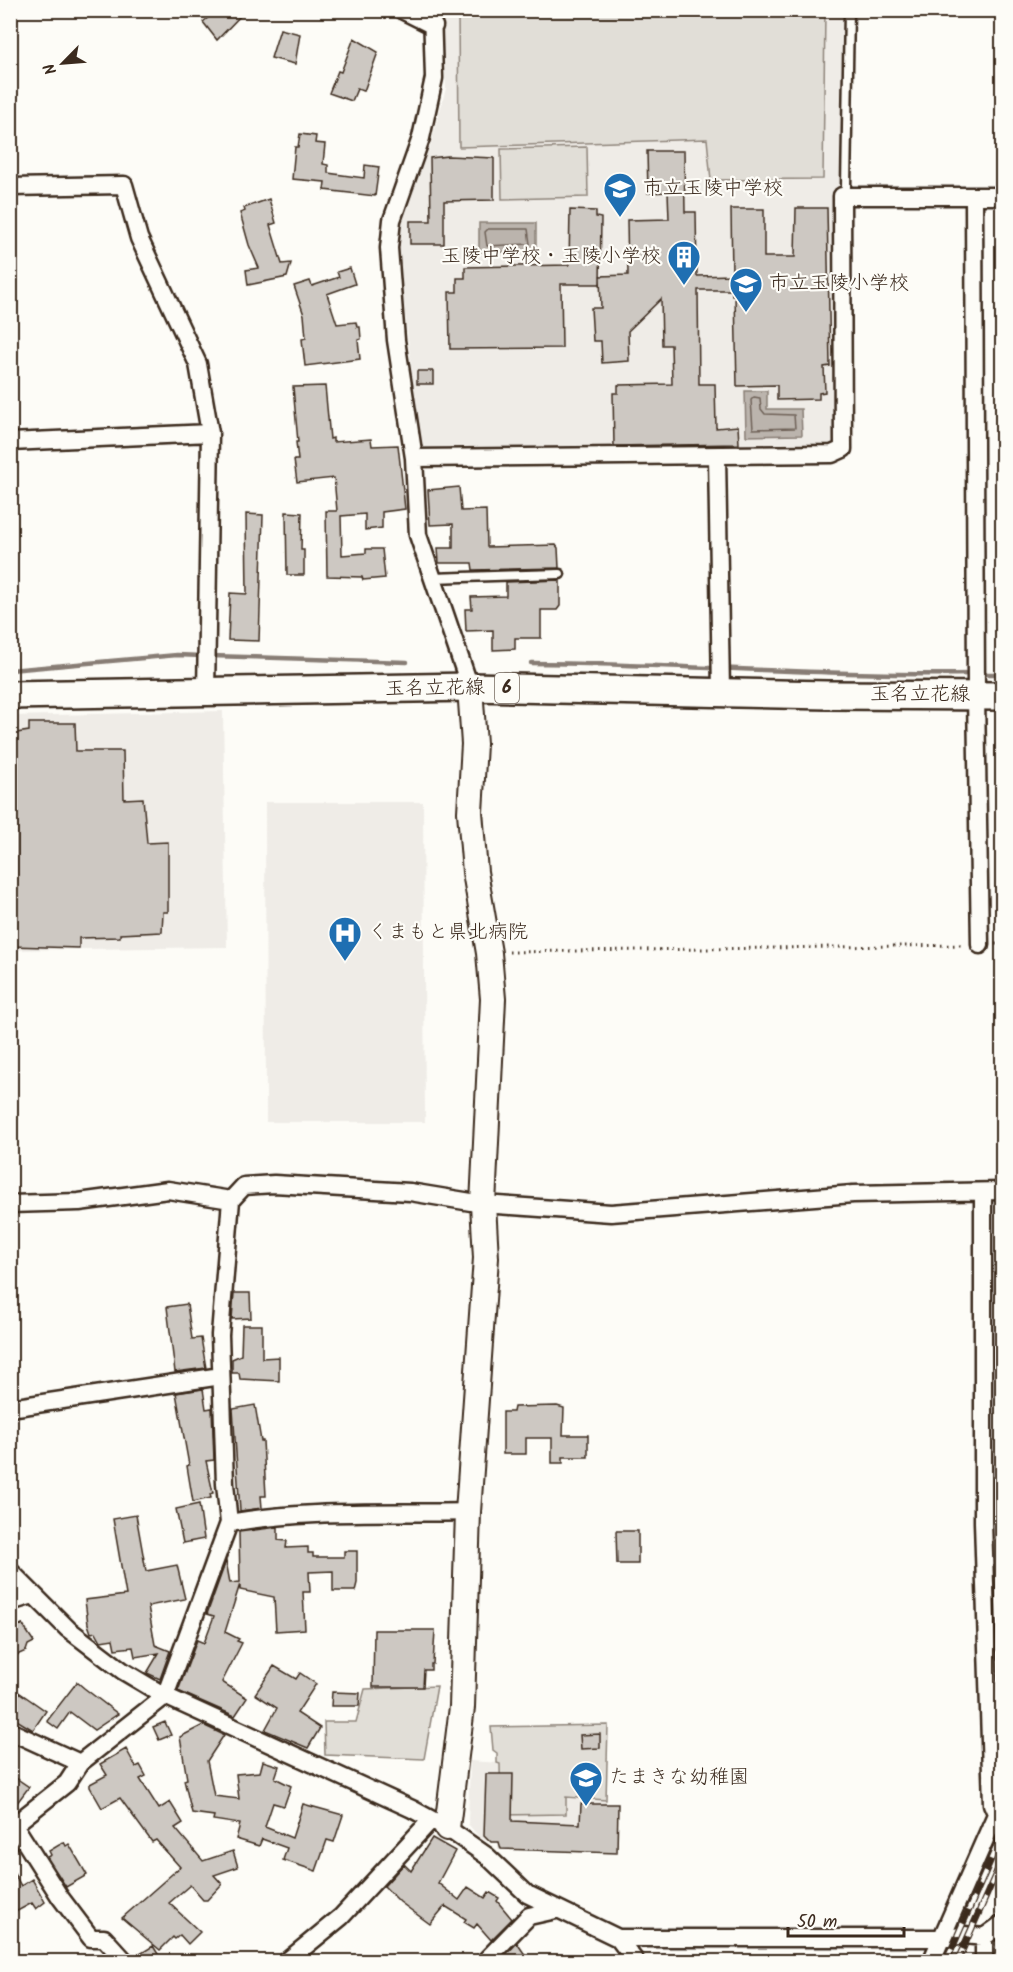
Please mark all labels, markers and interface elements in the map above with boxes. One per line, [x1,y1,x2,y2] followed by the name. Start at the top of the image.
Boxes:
[33,33,93,93] north arrow
[37,59,64,79] text: N
[602,171,638,218] school or university icon: 市立玉陵中学校
[643,173,783,205] place label: 市立玉陵中学校
[666,239,702,286] building icon: 玉陵中学校・玉陵小学校
[441,241,661,273] place label: 玉陵中学校・玉陵小学校
[728,266,764,313] school or university icon: 市立玉陵小学校
[769,268,909,300] place label: 市立玉陵小学校
[385,672,485,706] street label: 玉名立花線
[495,673,519,703] road number: 6
[870,679,970,711] street label: 玉名立花線
[327,915,363,962] hospital icon: くまもと県北病院
[368,917,528,949] place label: くまもと県北病院
[568,1760,604,1807] school or university icon: たまきな幼稚園
[609,1762,749,1794] place label: たまきな幼稚園
[788,1900,904,1938] scale bar
[797,1908,837,1937] text: 50 m

